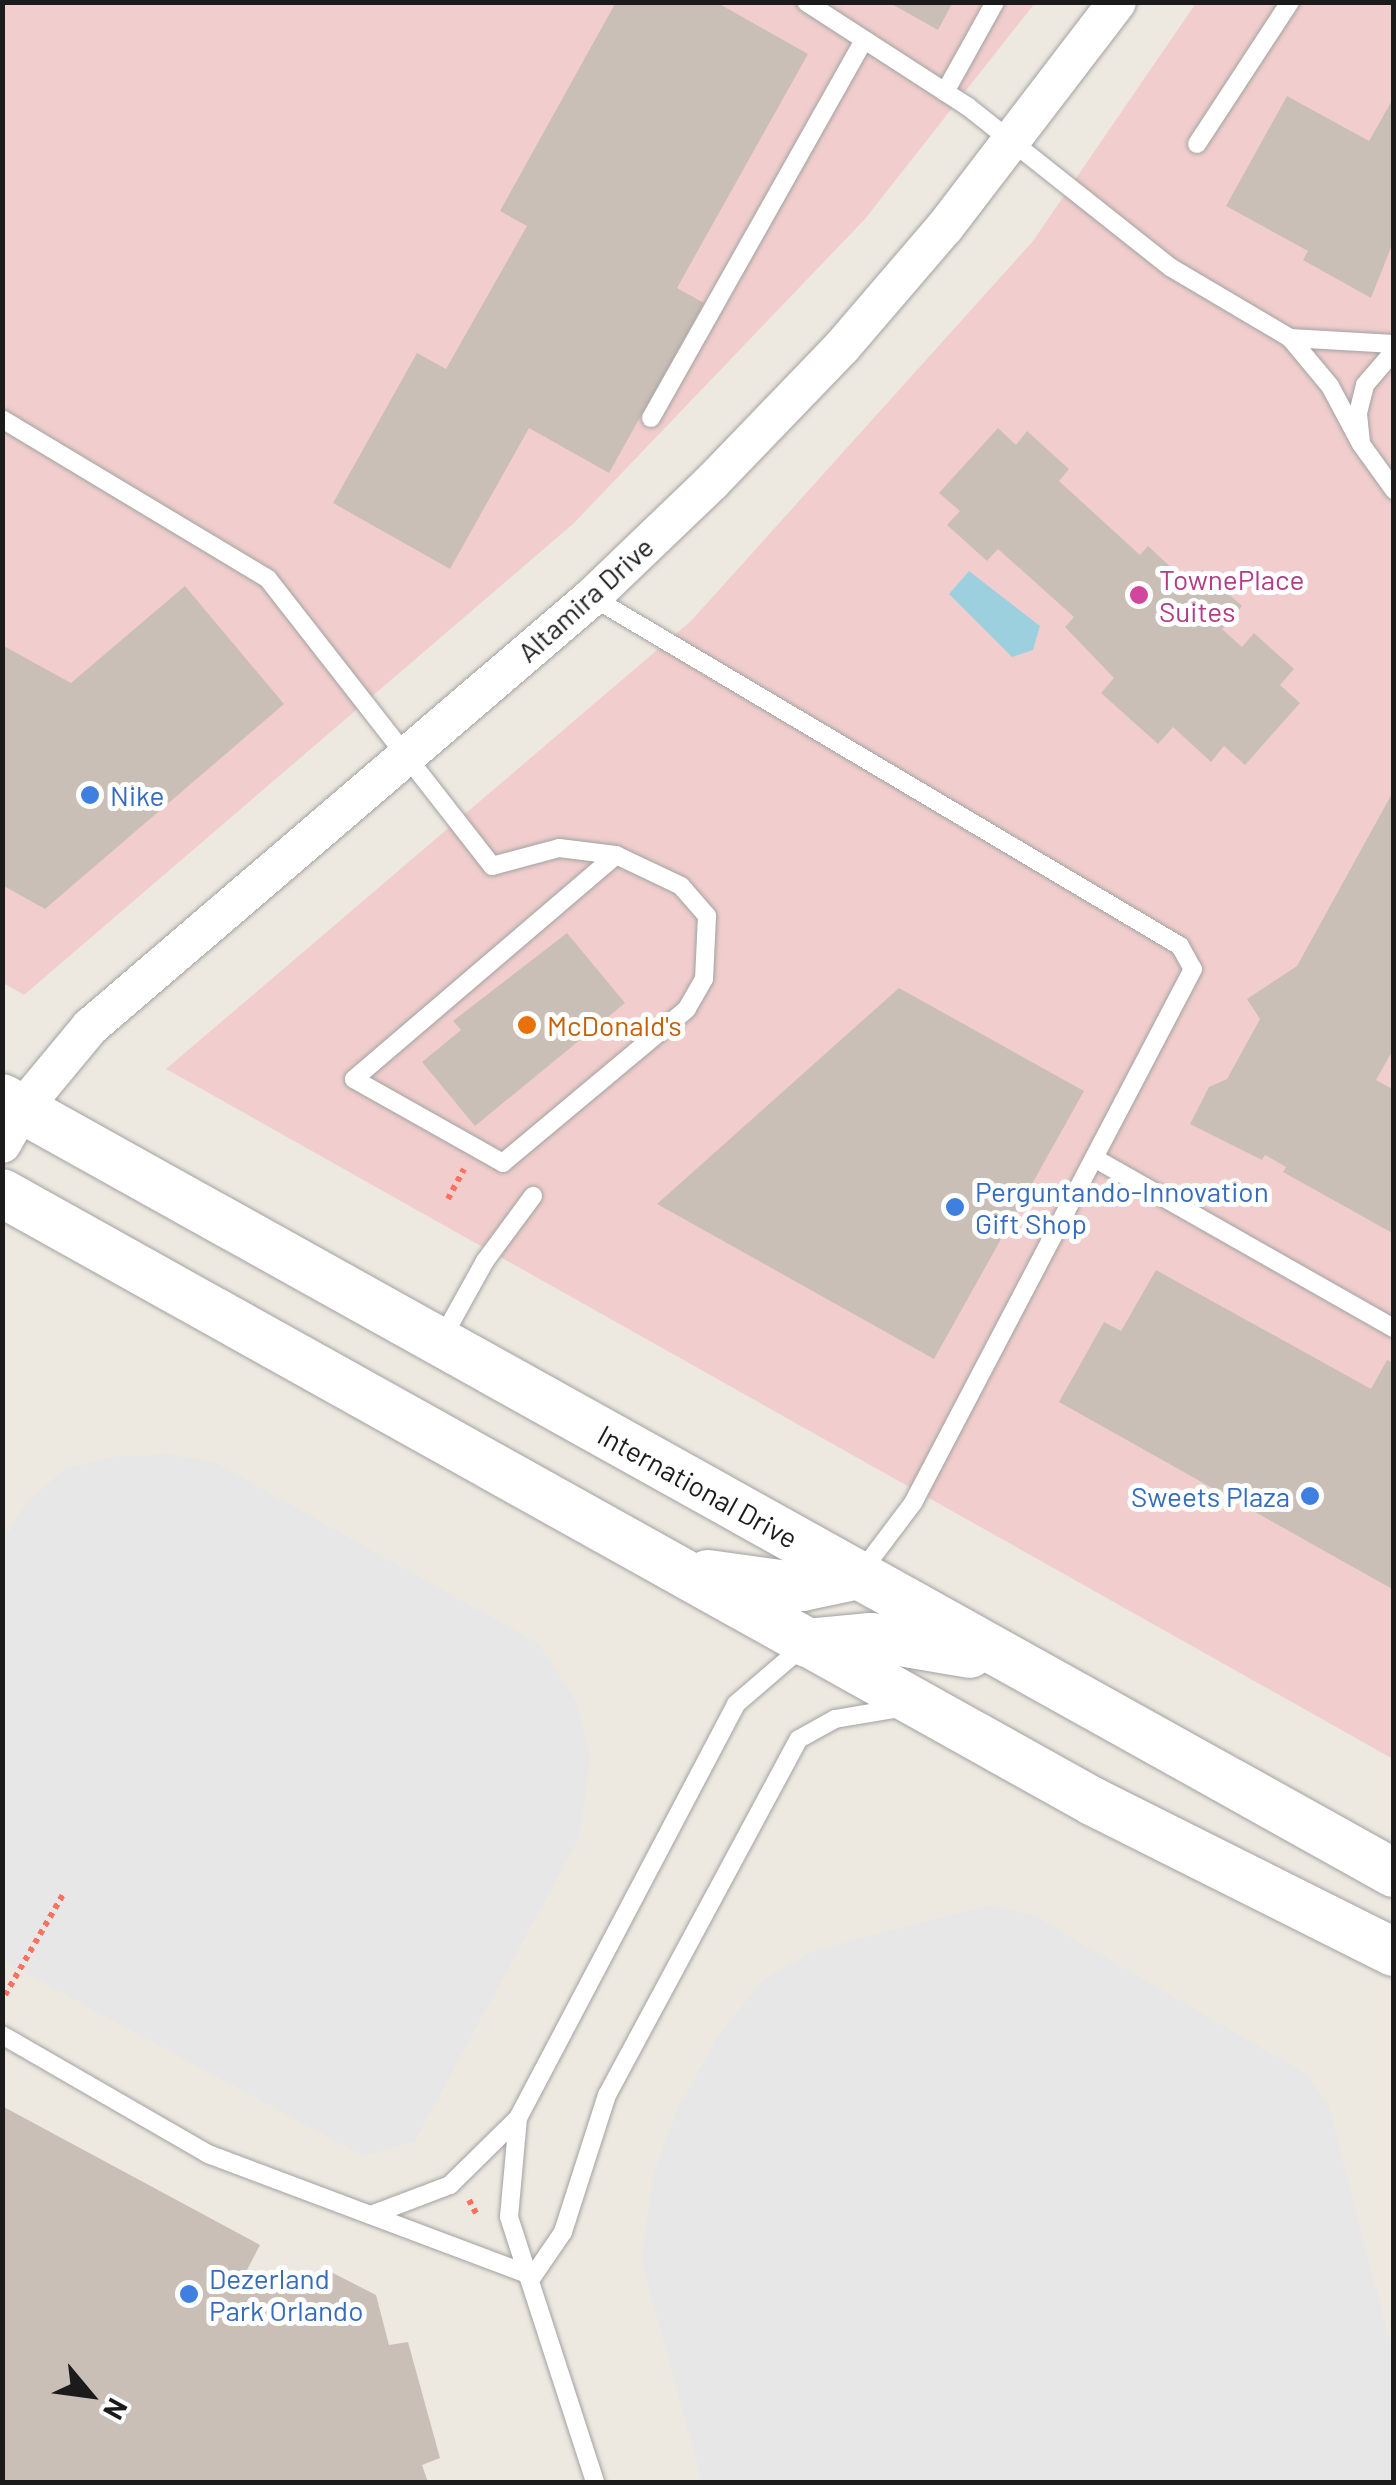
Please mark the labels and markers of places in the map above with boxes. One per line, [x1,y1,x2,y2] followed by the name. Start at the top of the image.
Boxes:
[1159,562,1304,628] place label: TownePlace Suites
[1128,584,1150,606] marker: TownePlace Suites
[110,778,164,812] place label: Nike
[79,784,101,806] marker: Nike
[547,1008,682,1042] place label: McDonald's
[516,1014,538,1036] marker: McDonald's
[975,1174,1269,1240] place label: Perguntando-Innovation Gift Shop
[944,1196,966,1218] marker: Perguntando-Innovation Gift Shop
[1131,1479,1290,1513] place label: Sweets Plaza
[1299,1485,1321,1507] marker: Sweets Plaza
[209,2261,363,2327] place label: Dezerland Park Orlando
[178,2283,200,2305] marker: Dezerland Park Orlando

